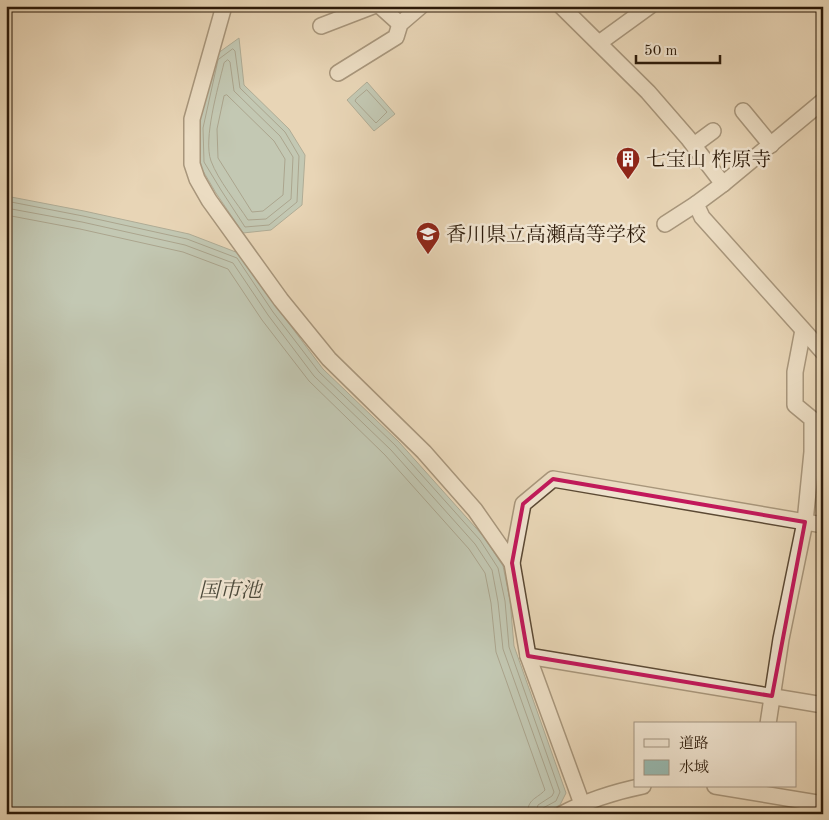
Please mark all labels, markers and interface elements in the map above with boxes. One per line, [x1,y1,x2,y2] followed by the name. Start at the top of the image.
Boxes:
[636,32,720,64] scale bar
[644,44,678,59] text: 50 m
[615,146,641,180] building icon: 七宝山 柞原寺
[646,149,772,171] place label: 七宝山 柞原寺
[415,221,441,255] school or university icon: 香川県立高瀬高等学校
[446,224,646,246] place label: 香川県立高瀬高等学校
[199,579,263,602] water label: 国市池
[634,722,796,788] legend
[679,735,709,752] text: 道路
[679,759,709,776] text: 水域

